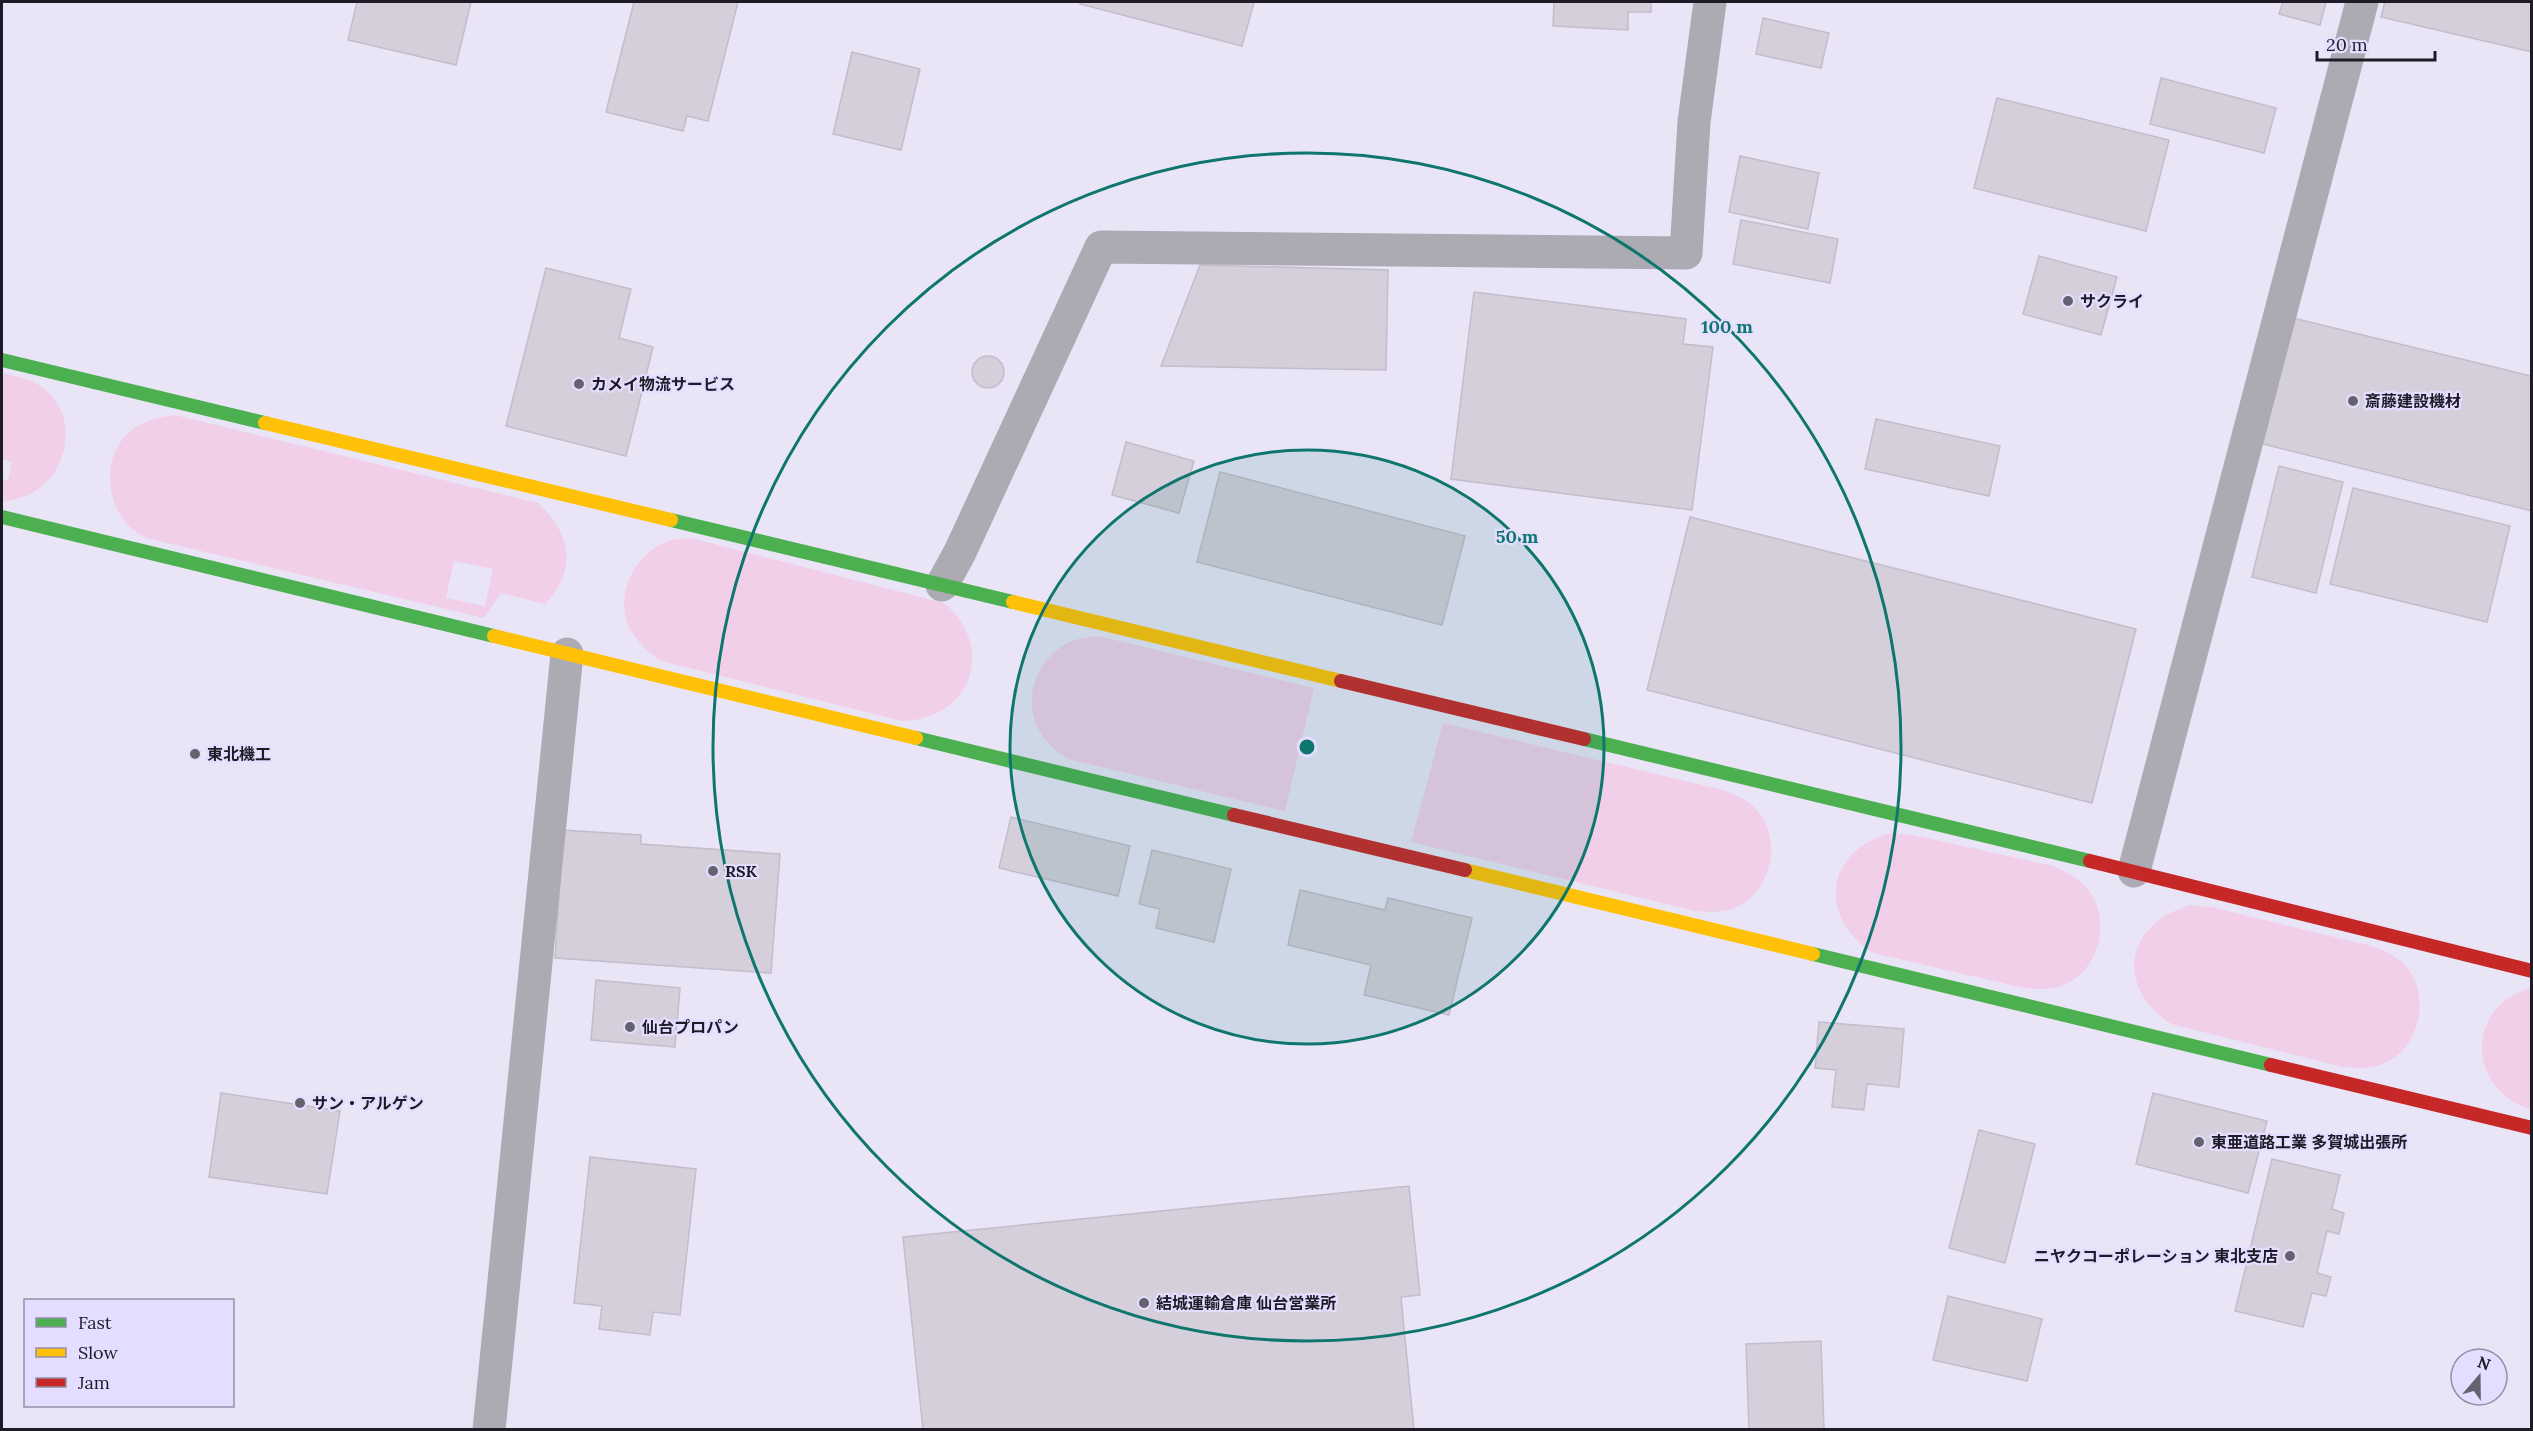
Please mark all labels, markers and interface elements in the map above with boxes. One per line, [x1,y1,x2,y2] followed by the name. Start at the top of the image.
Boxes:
[2317,24,2436,62] scale bar
[2326,33,2368,56] text: 20 m
[2080,291,2144,311] place label: サクライ
[2061,294,2075,308] marker: サクライ
[1701,315,1753,338] text: 100 m
[591,374,735,394] place label: カメイ物流サービス
[572,377,586,391] marker: カメイ物流サービス
[2365,391,2461,411] place label: 斎藤建設機材
[2346,394,2360,408] marker: 斎藤建設機材
[1496,525,1539,548] text: 50 m
[1297,737,1317,757] centre of rings
[207,744,271,764] place label: 東北機工
[188,747,202,761] marker: 東北機工
[725,861,758,881] place label: RSK
[706,864,720,878] marker: RSK
[641,1017,739,1037] place label: 仙台プロパン
[623,1020,637,1034] marker: 仙台プロパン
[312,1093,424,1113] place label: サン・アルゲン
[293,1096,307,1110] marker: サン・アルゲン
[2211,1132,2407,1152] place label: 東亜道路工業 多賀城出張所
[2192,1135,2206,1149] marker: 東亜道路工業 多賀城出張所
[2034,1246,2278,1266] place label: ニヤクコーポレーション 東北支店
[2283,1249,2297,1263] marker: ニヤクコーポレーション 東北支店
[1156,1293,1336,1313] place label: 結城運輸倉庫 仙台営業所
[1137,1296,1151,1310] marker: 結城運輸倉庫 仙台営業所
[24,1299,234,1407] legend
[78,1311,112,1334] text: Fast
[78,1341,118,1364] text: Slow
[2449,1347,2509,1407] north arrow
[2475,1351,2493,1374] text: N
[77,1371,110,1394] text: Jam

